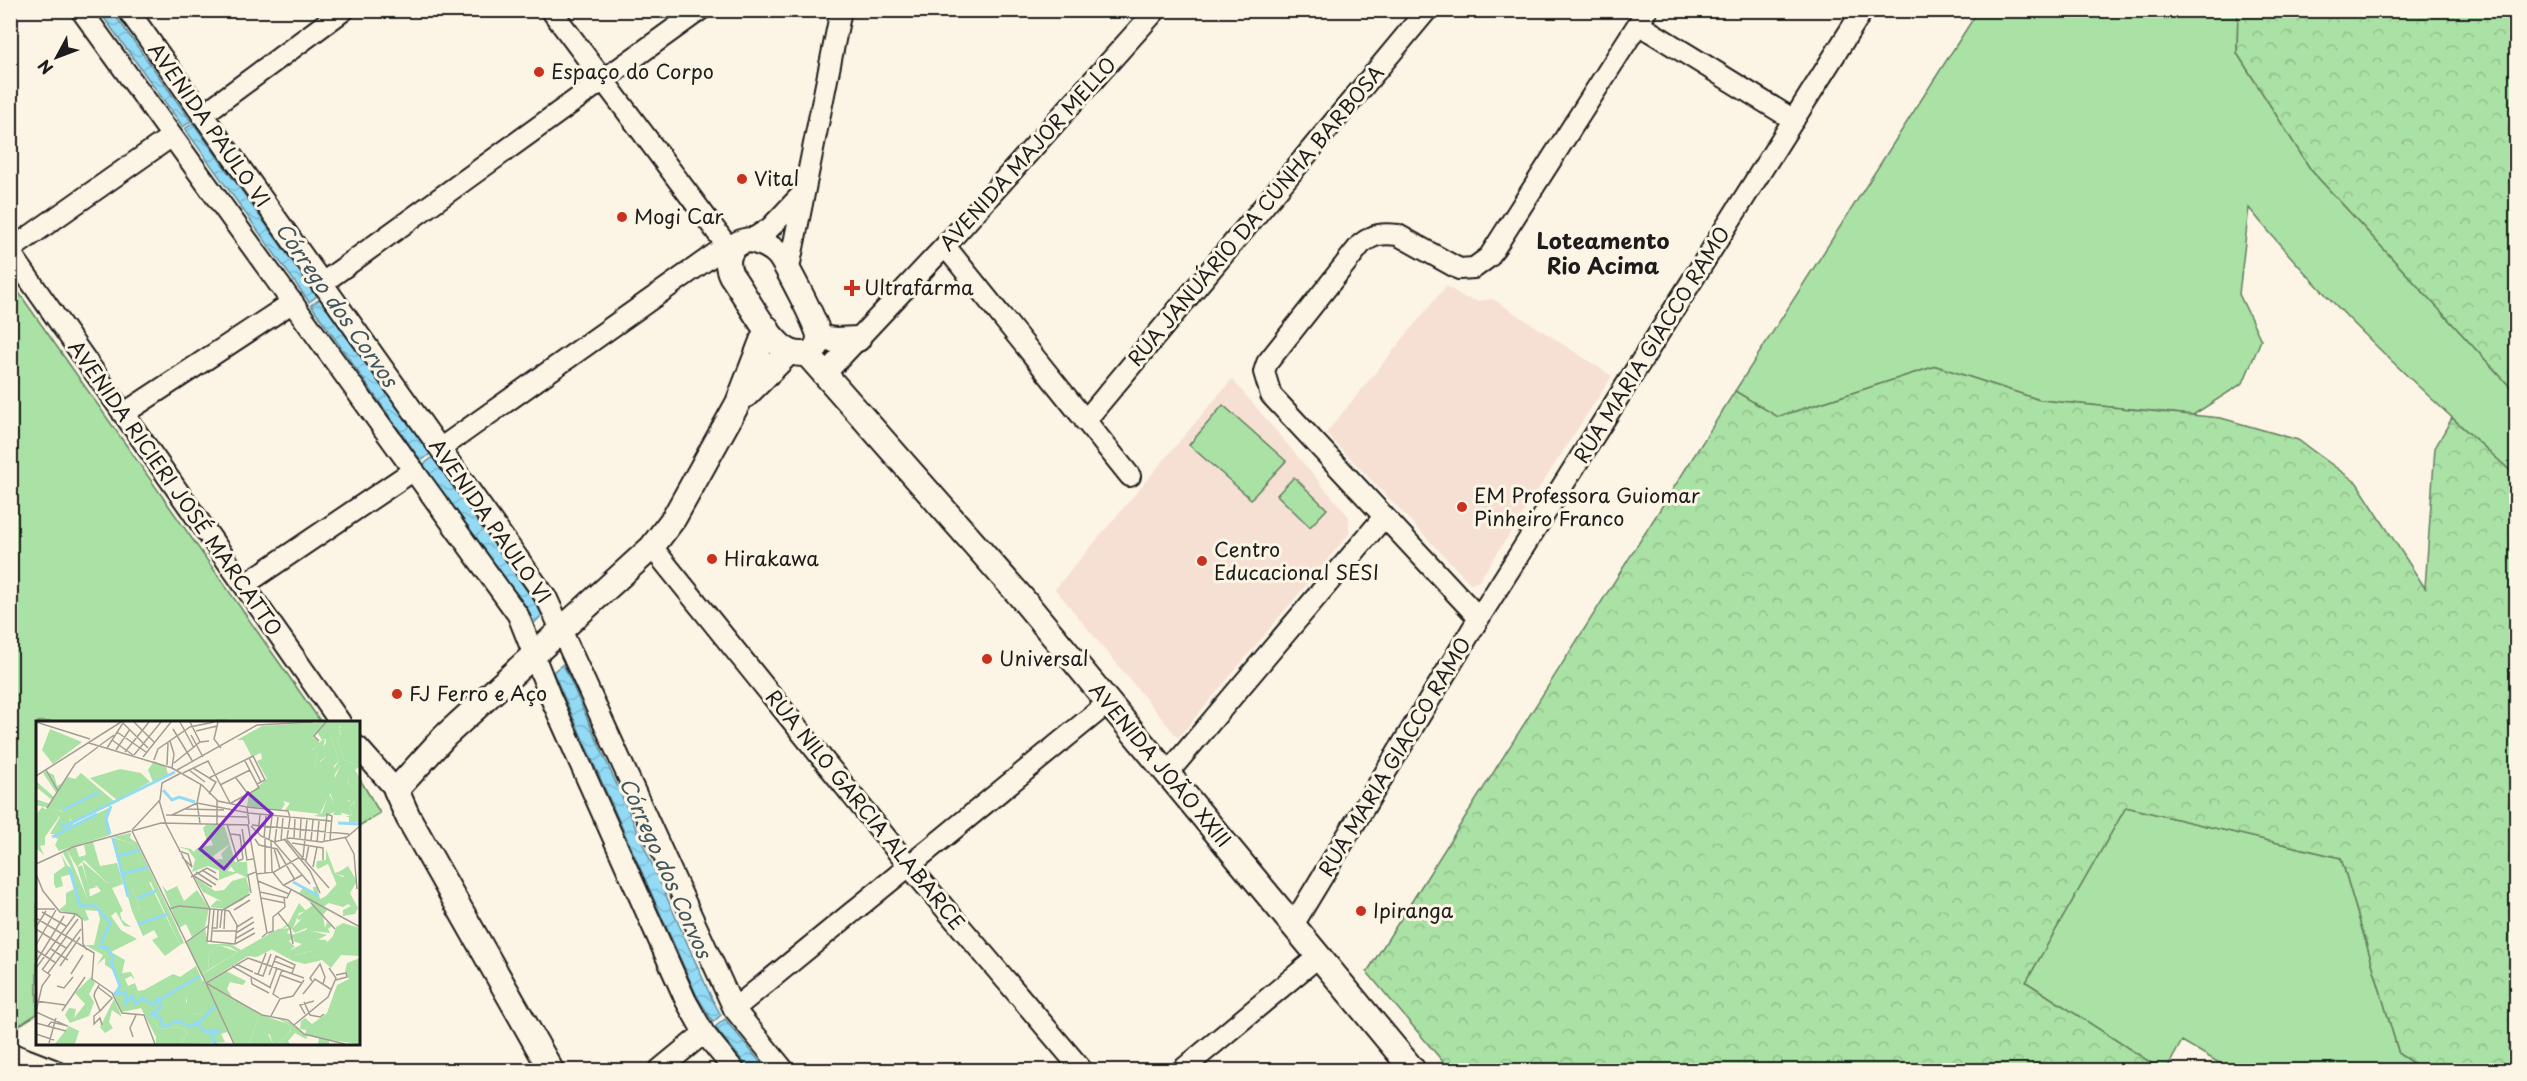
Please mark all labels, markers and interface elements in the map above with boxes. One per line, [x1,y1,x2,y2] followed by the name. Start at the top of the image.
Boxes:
[27,27,87,87] north arrow
[142,36,278,213] street label: AVENIDA PAULO VI
[932,50,1123,257] street label: AVENIDA MAJOR MELLO
[32,55,58,80] text: N
[551,56,714,86] place label: Espaço do Corpo
[1120,58,1390,372] street label: RUA JANUÁRIO DA CUNHA BARBOSA
[532,65,546,79] marker: Espaço do Corpo
[754,163,799,193] place label: Vital
[735,172,749,186] marker: Vital
[634,201,723,231] place label: Mogi Car
[615,210,629,224] marker: Mogi Car
[269,215,408,395] water label: Córrego dos Corvos
[1566,220,1737,469] street label: RUA MARIA GIACCO RAMO
[1537,223,1669,281] district label: Loteamento Rio Acima
[864,272,974,302] place label: Ultrafarma
[845,281,859,295] marker: Ultrafarma
[62,333,290,641] street label: AVENIDA RICIERI JOSÉ MARCATTO
[423,432,559,609] street label: AVENIDA PAULO VI
[1474,480,1700,533] place label: EM Professora Guiomar Pinheiro Franco
[1455,500,1469,514] marker: EM Professora Guiomar Pinheiro Franco
[1214,534,1379,587] place label: Centro Educacional SESI
[724,543,819,573] place label: Hirakawa
[705,552,719,566] marker: Hirakawa
[1195,554,1209,568] marker: Centro Educacional SESI
[1311,631,1478,882] street label: RUA MARIA GIACCO RAMO
[999,643,1089,673] place label: Universal
[980,652,994,666] marker: Universal
[1083,676,1239,853] street label: AVENIDA JOÃO XXIII
[409,678,547,708] place label: FJ Ferro e Aço
[759,683,972,936] street label: RUA NILO GARCIA ALABARCE
[390,687,404,701] marker: FJ Ferro e Aço
[36,721,360,1045] inset map
[613,772,722,965] water label: Córrego dos Corvos
[1373,895,1454,925] place label: Ipiranga
[1354,904,1368,918] marker: Ipiranga

